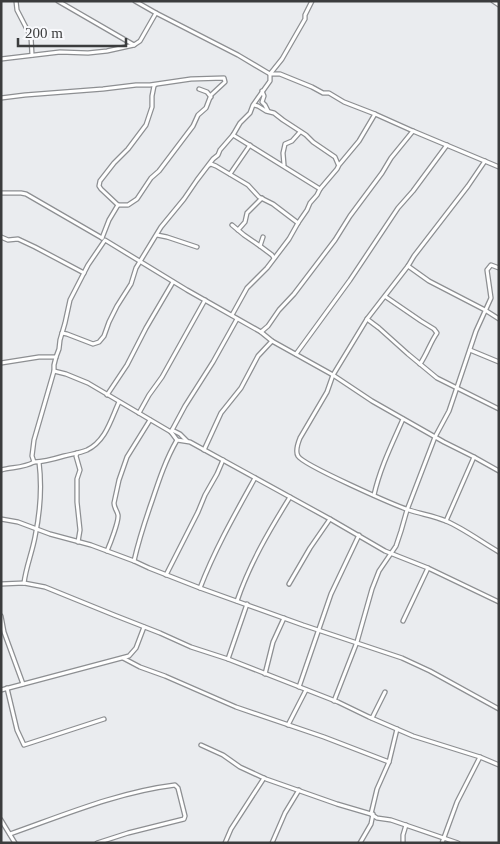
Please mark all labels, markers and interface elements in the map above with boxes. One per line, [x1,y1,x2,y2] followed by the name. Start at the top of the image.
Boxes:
[18,15,125,47] scale bar
[25,25,63,41] text: 200 m

